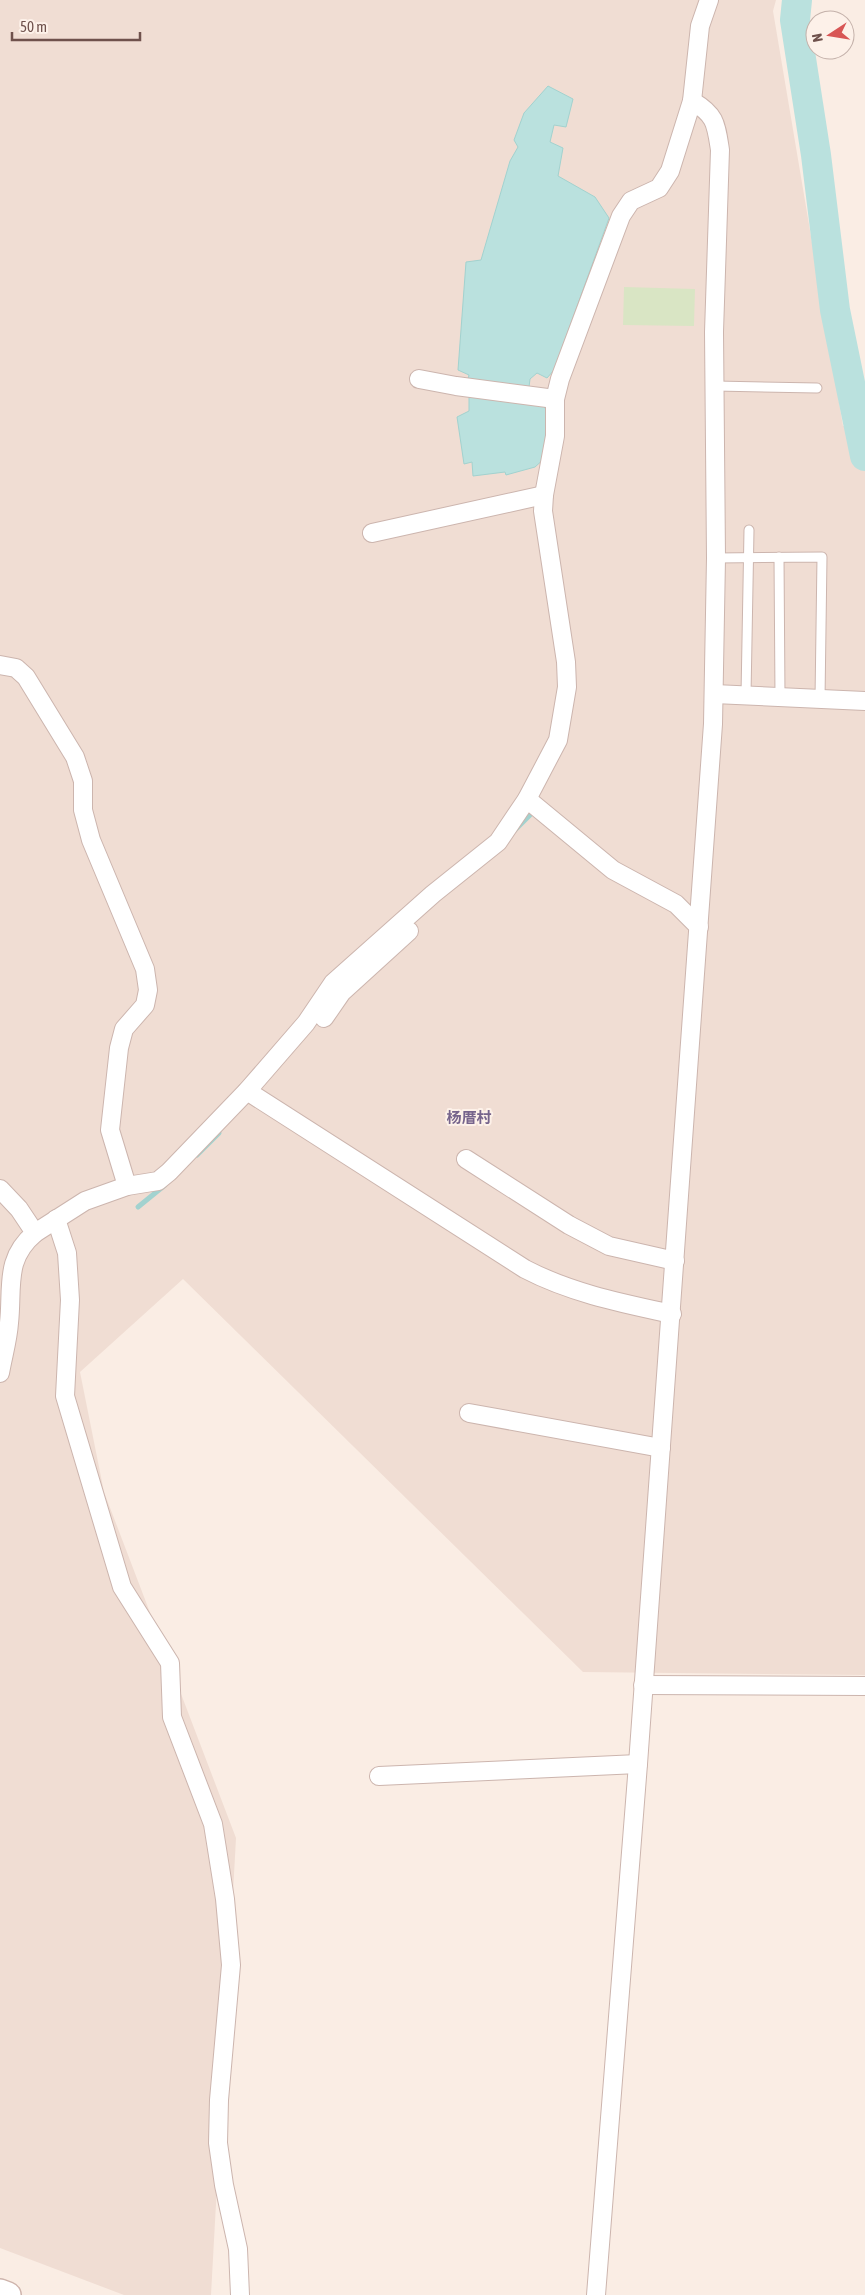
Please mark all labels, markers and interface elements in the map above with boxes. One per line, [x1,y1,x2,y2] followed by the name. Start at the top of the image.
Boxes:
[12,10,140,42] scale bar
[805,10,855,60] north arrow
[20,18,47,35] text: 50 m
[809,32,826,43] text: N
[446,1109,492,1126] district label: 杨厝村

